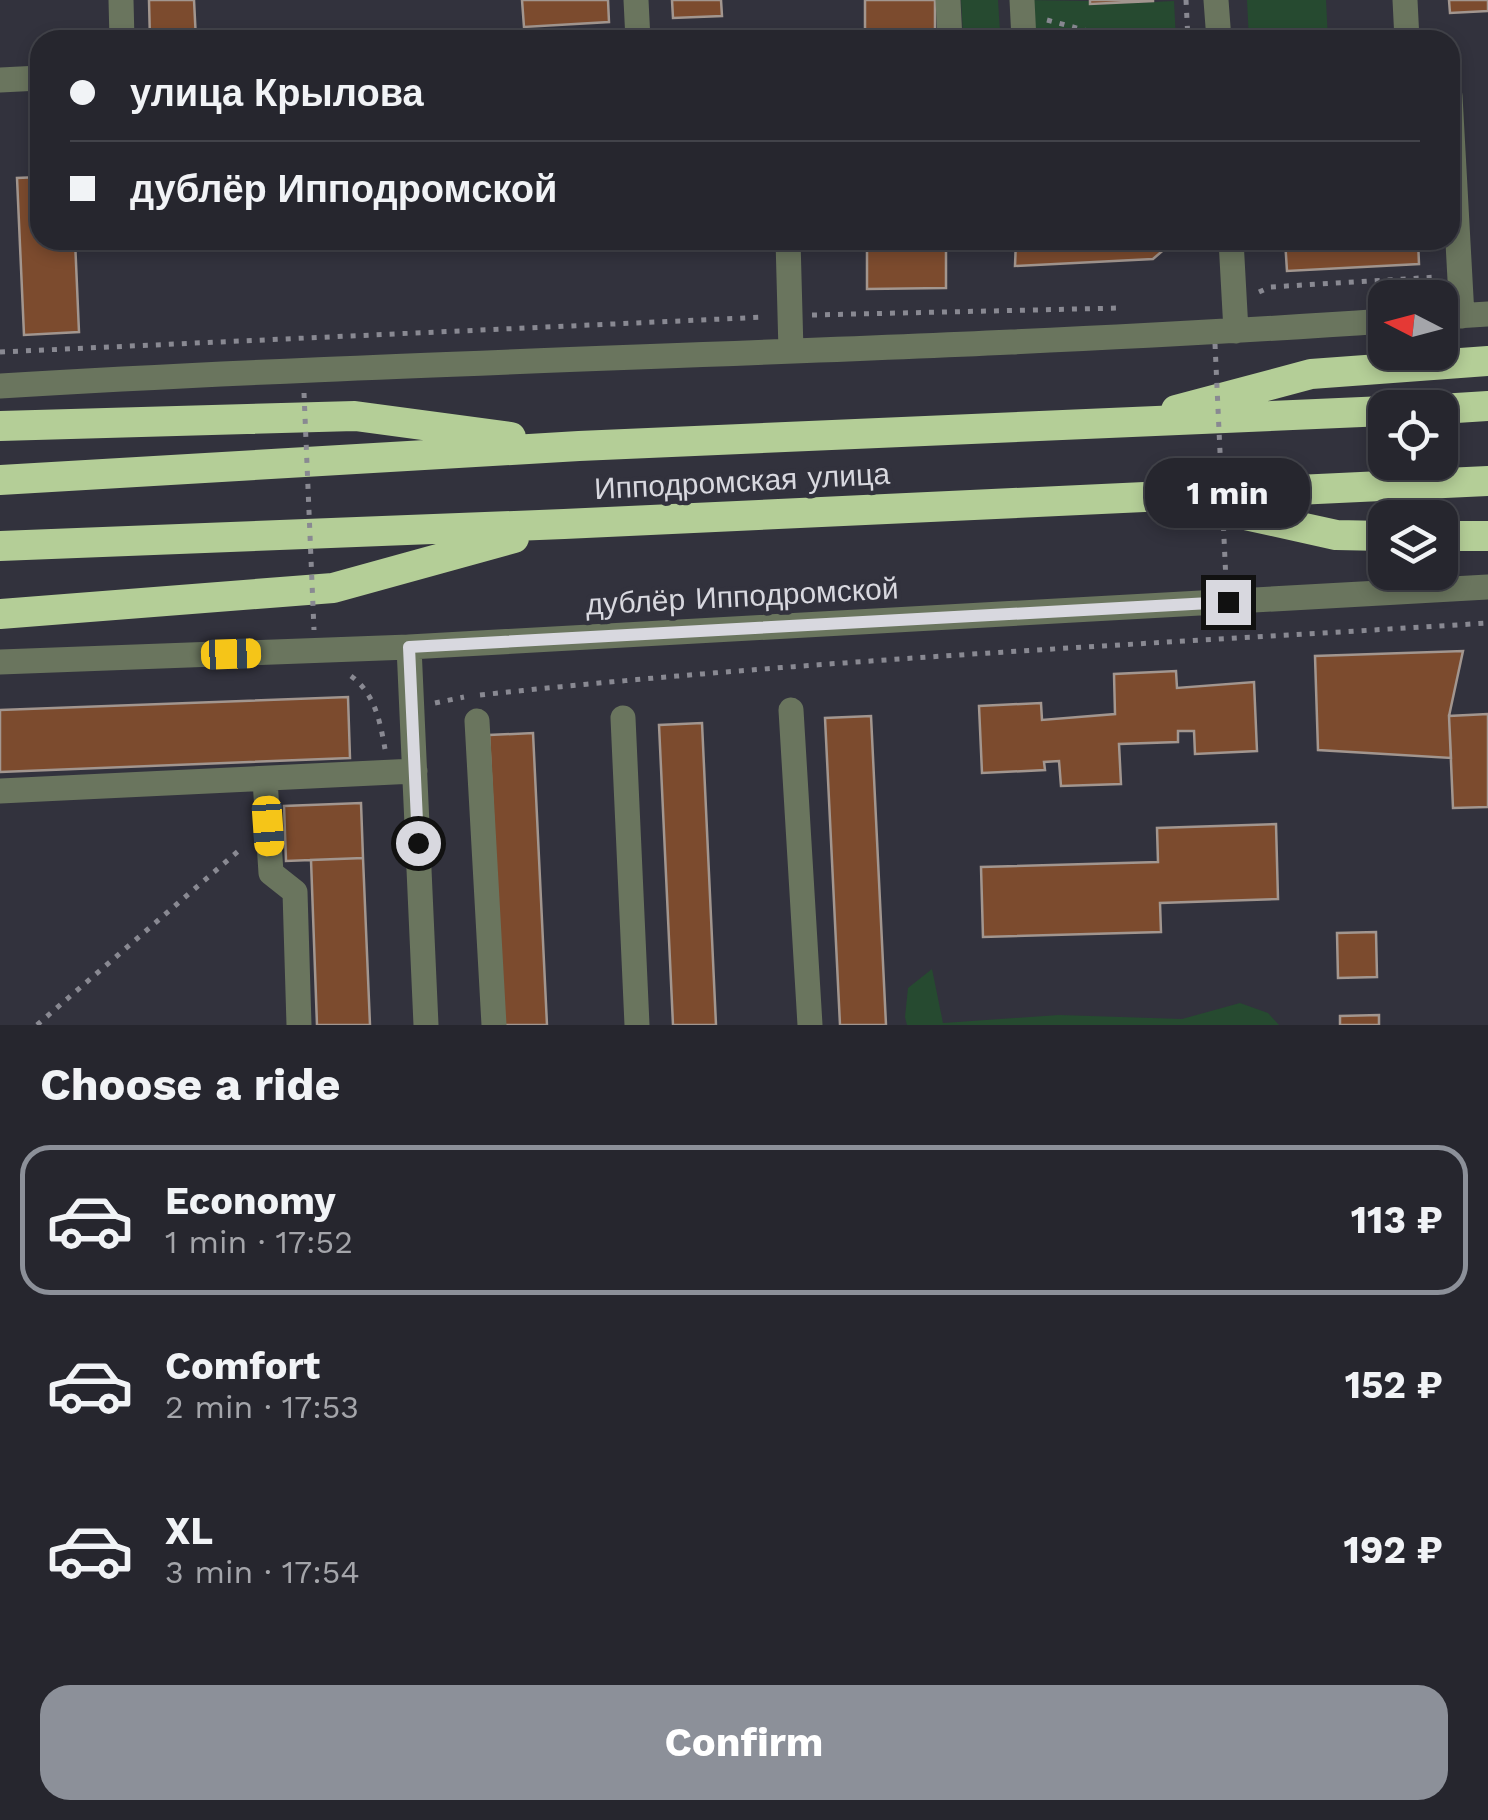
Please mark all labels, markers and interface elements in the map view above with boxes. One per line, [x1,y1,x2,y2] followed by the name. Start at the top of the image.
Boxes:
[130,71,424,115] text: улица Крылова
[130,167,557,211] text: дублёр Ипподромской
[1368,280,1458,370] north arrow
[1368,280,1458,590] map controls
[1368,390,1458,480] button: locate
[593,456,891,506] street label: Ипподромская улица
[1146,457,1310,527] callout: 1 min
[1186,474,1269,512] text: 1 min
[1368,500,1458,590] button: layers
[585,570,899,622] street label: дублёр Ипподромской
[1206,580,1251,625] route end
[200,638,262,670] car
[251,795,285,857] car
[396,821,441,866] route start
[40,1058,340,1111] text: Choose a ride
[45,1175,135,1265] icon: car
[165,1179,336,1223] text: Economy
[1351,1198,1443,1242] text: 113 ₽
[165,1223,353,1261] text: 1 min · 17:52
[45,1340,135,1430] icon: car
[165,1344,320,1388] text: Comfort
[1345,1363,1443,1407] text: 152 ₽
[165,1388,359,1426] text: 2 min · 17:53
[45,1505,135,1595] icon: car
[165,1509,213,1553] text: XL
[1344,1528,1443,1572] text: 192 ₽
[165,1553,360,1591] text: 3 min · 17:54
[40,1685,1448,1800] button: Confirm

